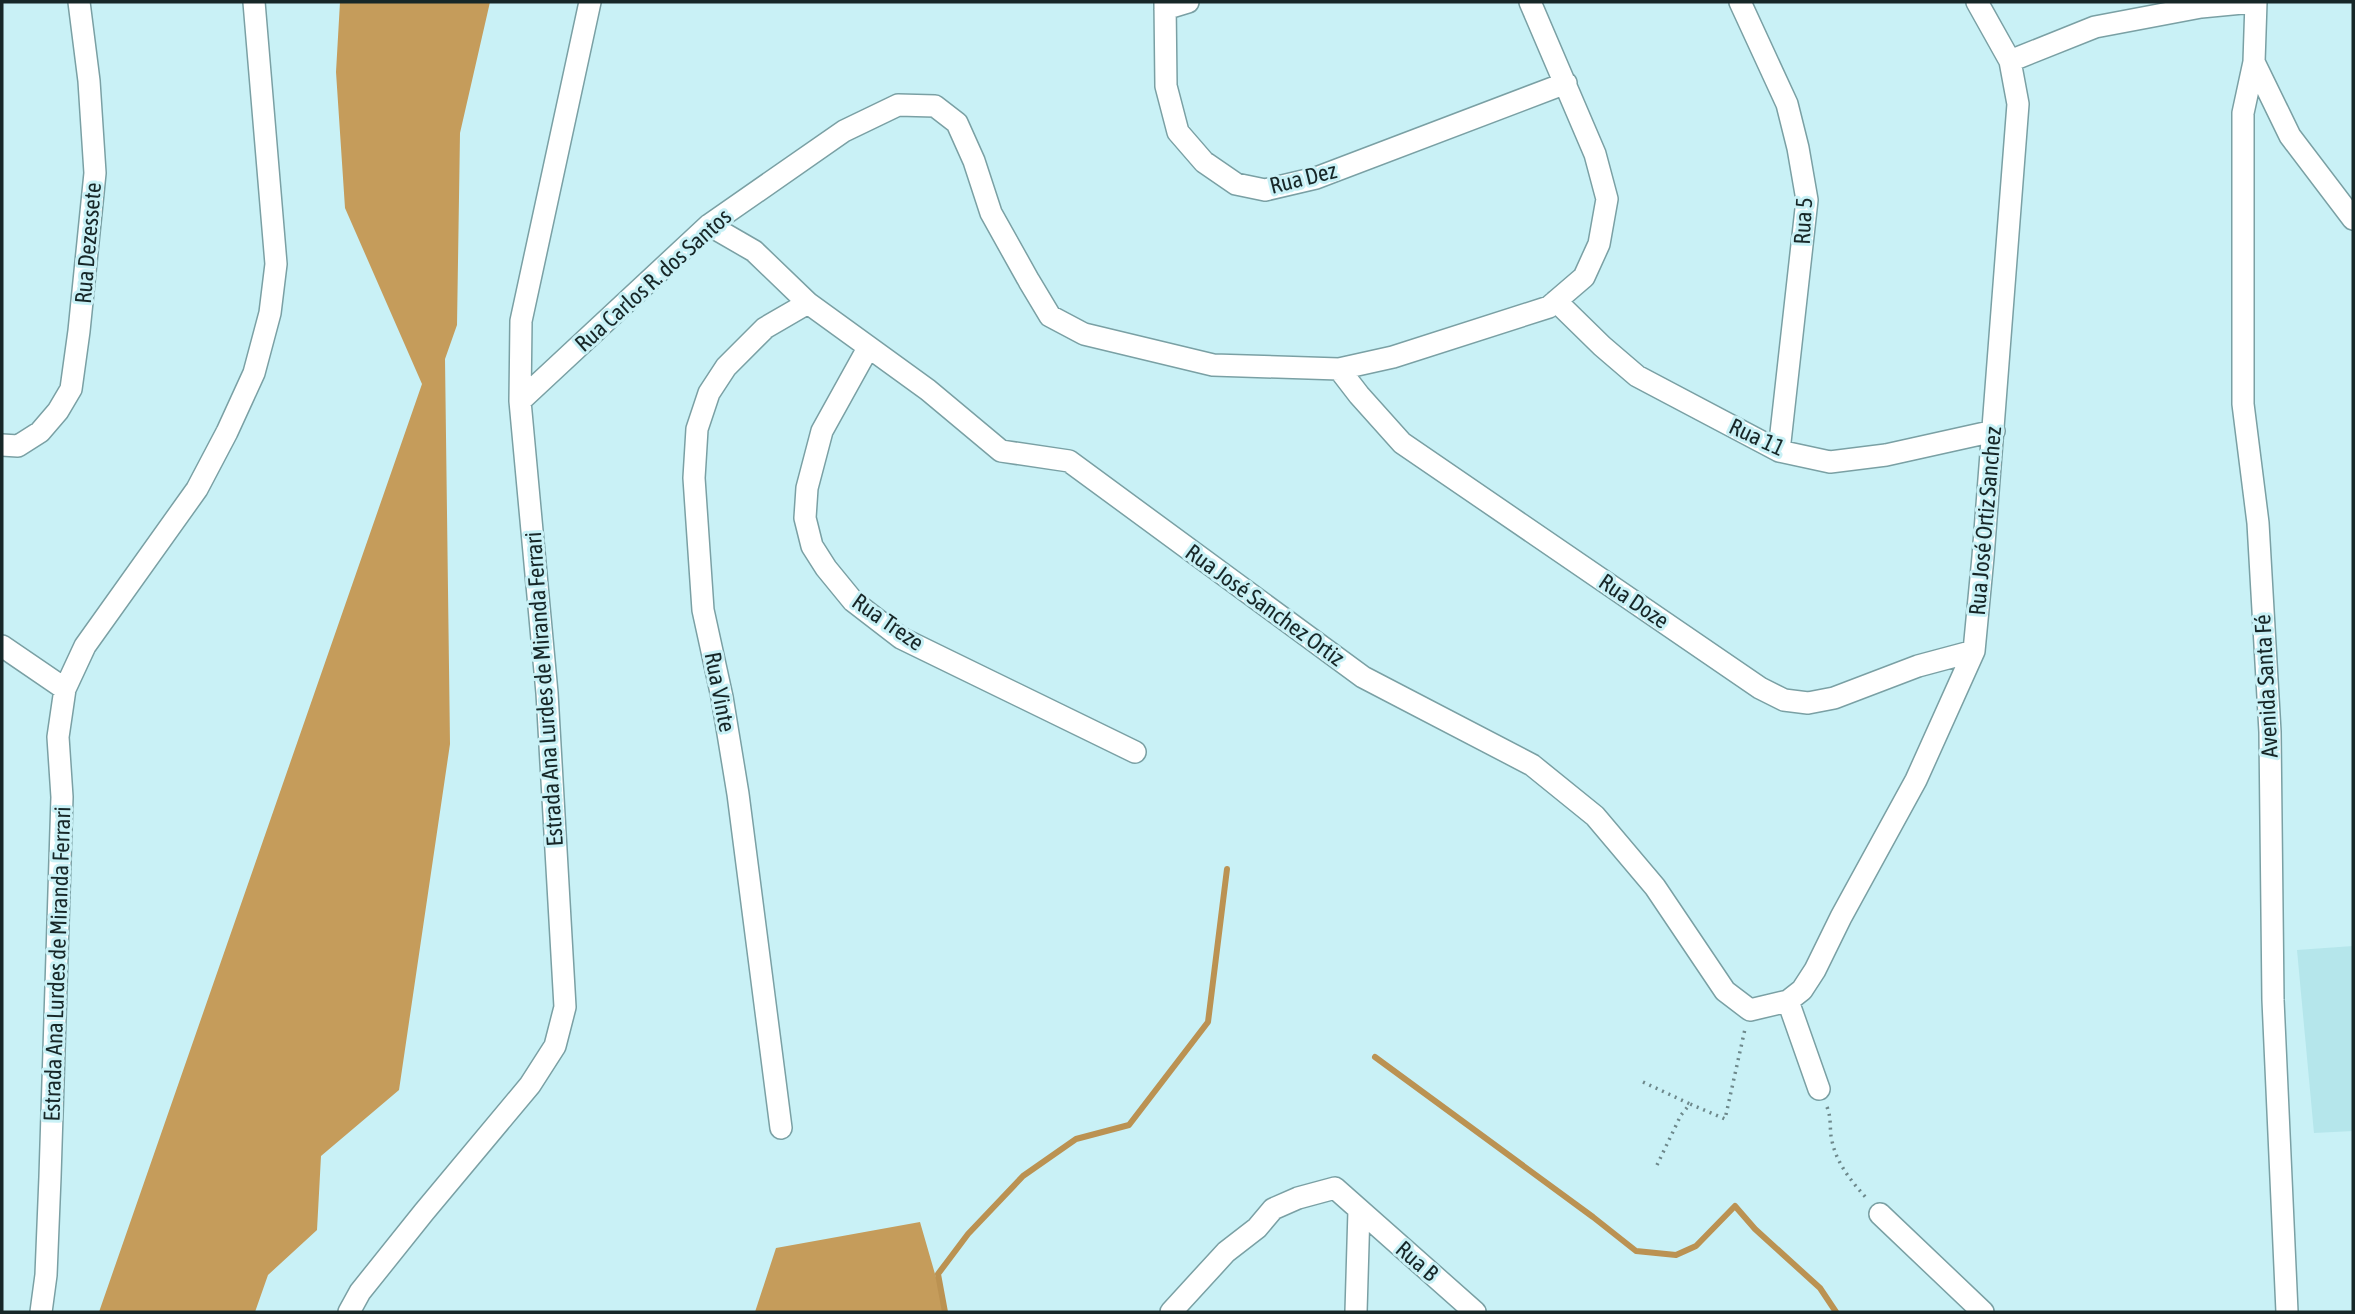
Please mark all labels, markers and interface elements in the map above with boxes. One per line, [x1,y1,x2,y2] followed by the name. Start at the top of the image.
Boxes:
[1267,157,1339,199] street label: Rua Dez
[70,181,106,305] street label: Rua Dezessete
[1789,197,1817,245] street label: Rua 5
[570,203,736,357] street label: Rua Carlos R. dos Santos
[1725,413,1789,461] street label: Rua 11
[1964,425,2006,617] street label: Rua José Ortiz Sanchez
[520,531,568,847] street label: Estrada Ana Lurdes de Miranda Ferrari
[1181,539,1349,671] street label: Rua José Sanchez Ortiz
[1594,568,1674,634] street label: Rua Doze
[847,588,929,656] street label: Rua Treze
[2249,614,2283,758] street label: Avenida Santa Fé
[700,650,740,734] street label: Rua Vinte
[39,806,75,1122] street label: Estrada Ana Lurdes de Miranda Ferrari
[1391,1236,1443,1286] street label: Rua B

